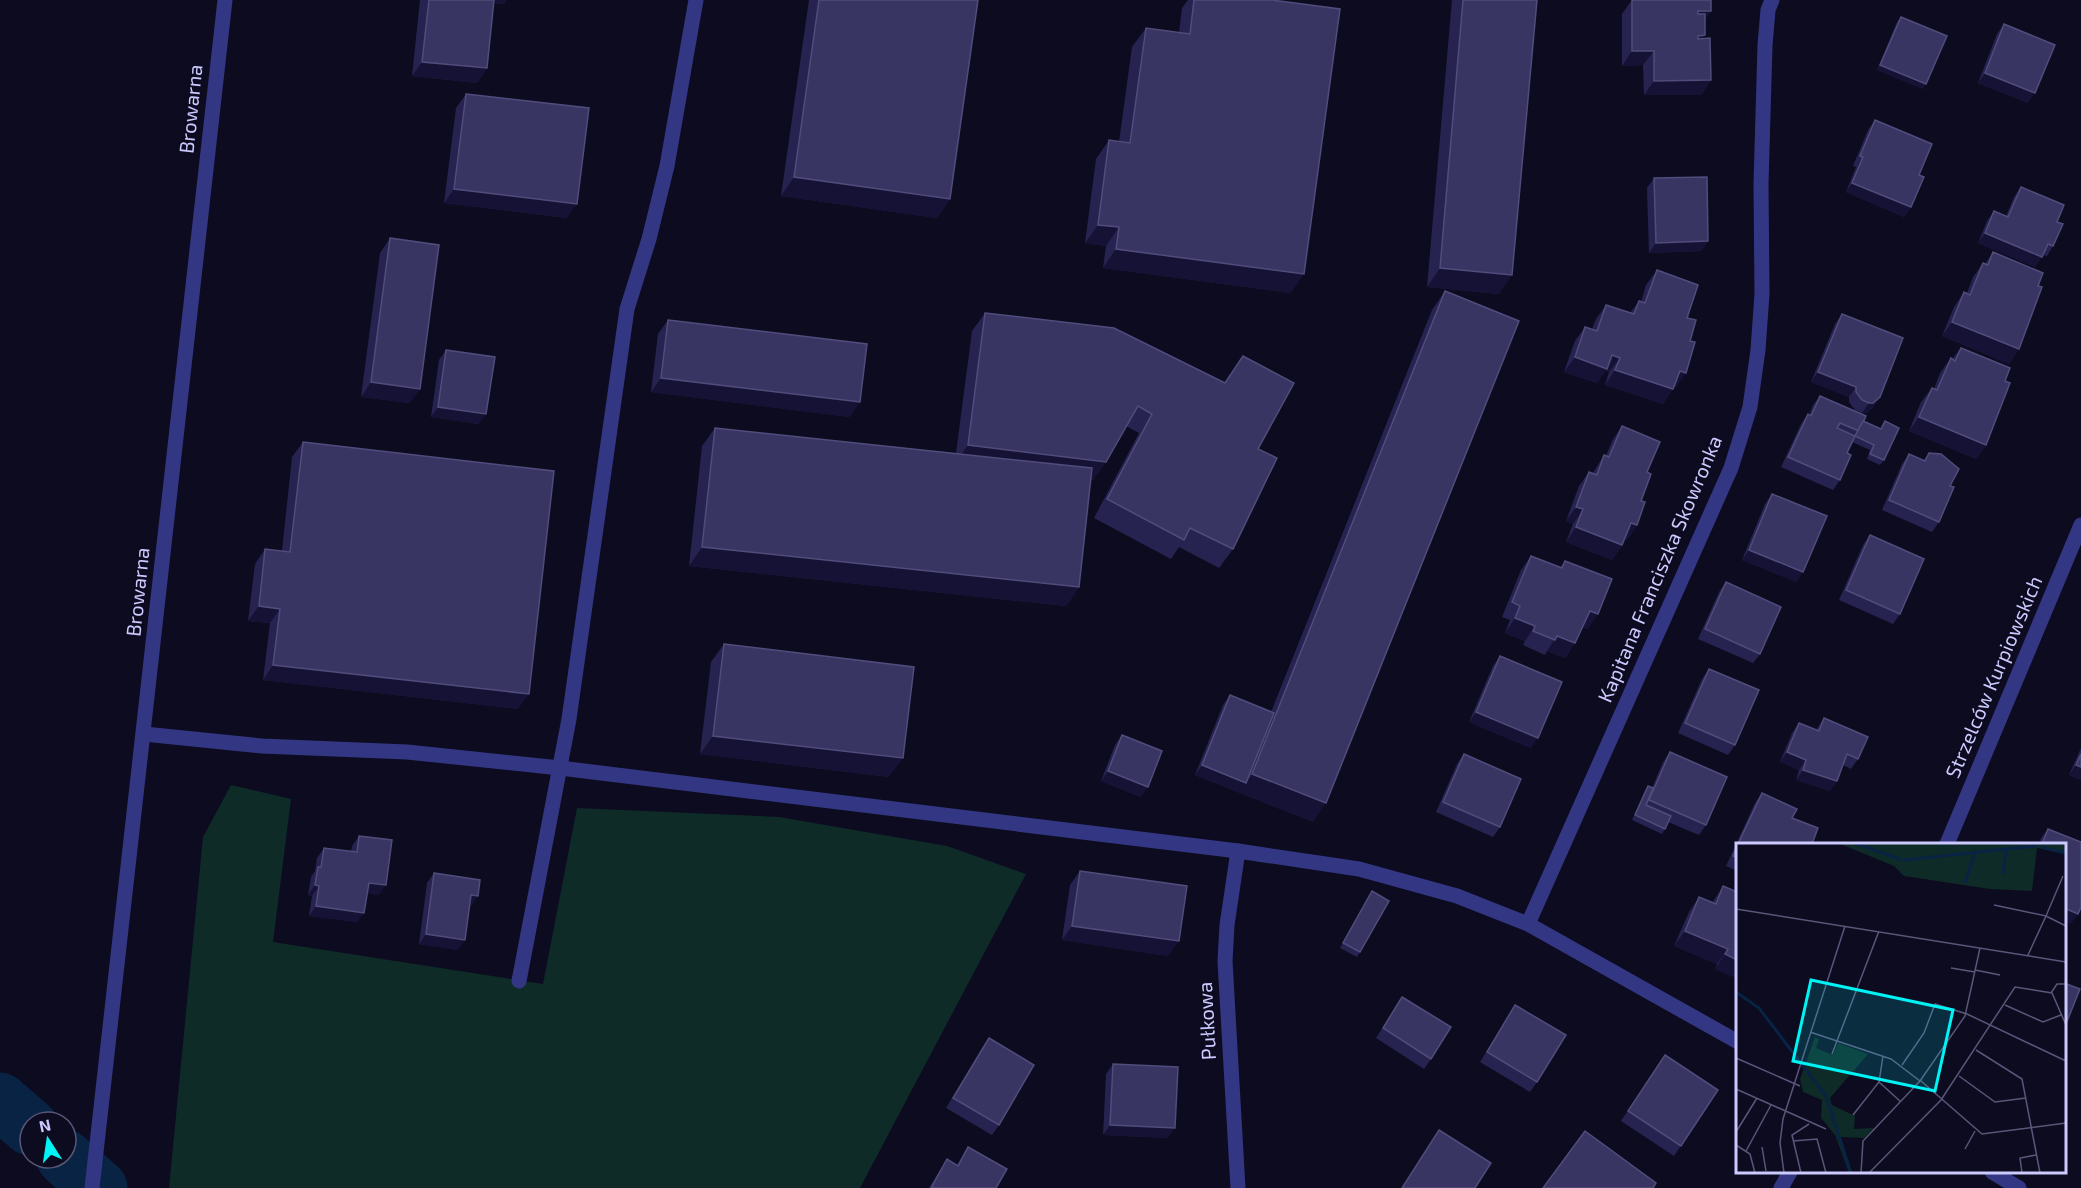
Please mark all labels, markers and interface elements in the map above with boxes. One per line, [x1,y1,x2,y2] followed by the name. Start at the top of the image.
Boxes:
[173,63,207,155] street label: Browarna
[1592,432,1726,706] street label: Kapitana Franciszka Skowronka
[120,546,154,638] street label: Browarna
[1940,572,2047,781] street label: Strzelców Kurpiowskich
[1736,843,2066,1173] inset map
[1192,981,1220,1061] street label: Pułkowa
[18,1110,78,1170] north arrow
[37,1114,52,1135] text: N

